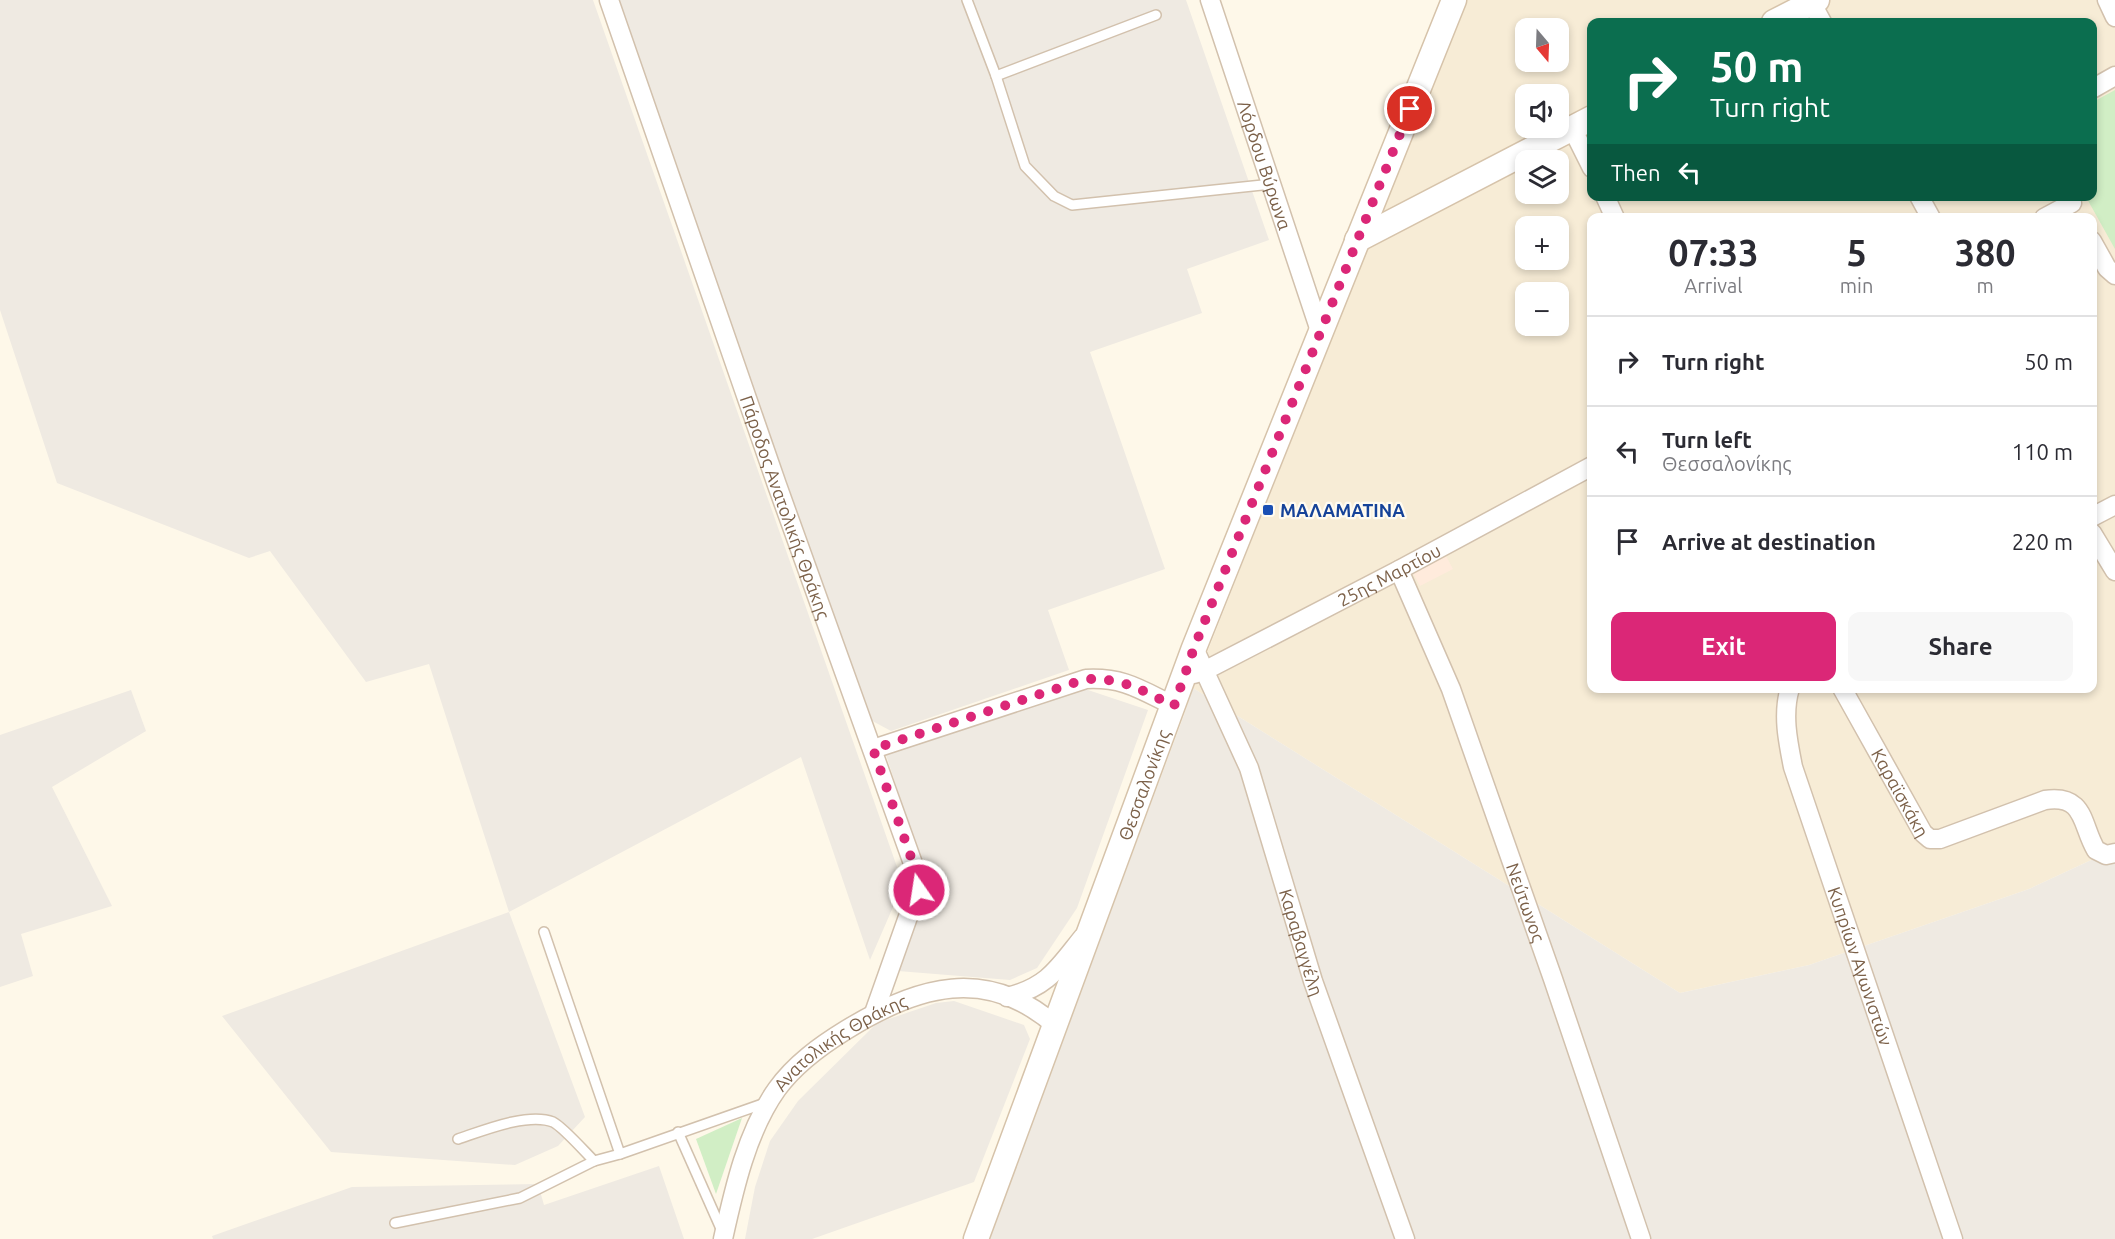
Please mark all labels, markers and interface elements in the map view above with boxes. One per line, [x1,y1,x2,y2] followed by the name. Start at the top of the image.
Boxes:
[1515,18,1569,72] north arrow
[1515,18,1569,336] map controls
[1611,42,1689,120] icon: right
[1710,43,1804,90] text: 50 m
[1384,83,1435,134] pin
[1515,84,1569,138] button: sound
[1393,92,1426,125] icon: arrive
[1710,92,1830,122] text: Turn right
[1234,98,1296,232] street label: Λόρδου Βύρωνα
[1515,150,1569,204] button: layers
[1673,156,1706,189] icon: left
[1611,160,1661,185] text: Then
[1515,216,1569,270] button: +
[1668,232,1758,273] text: 07:33
[1846,232,1867,273] text: 5
[1955,232,2016,273] text: 380
[1684,274,1743,297] text: Arrival
[1840,274,1873,297] text: min
[1977,274,1994,297] text: m
[1515,282,1569,336] button: −
[1611,345,1644,378] icon: right
[1662,349,1764,374] text: Turn right
[2024,349,2073,374] text: 50 m
[737,393,834,622] street label: Πάροδος Ανατολικής Θράκης
[1662,427,1752,452] text: Turn left
[1611,435,1644,468] icon: left
[2012,439,2073,464] text: 110 m
[1662,452,1791,475] text: Θεσσαλονίκης
[1280,500,1405,520] place label: ΜΑΛΑΜΑΤΙΝΑ
[1261,503,1275,517] marker: ΜΑΛΑΜΑΤΙΝΑ
[1611,525,1644,558] icon: arrive
[1662,529,1876,554] text: Arrive at destination
[2012,529,2073,554] text: 220 m
[1334,540,1444,610] street label: 25ης Μαρτίου
[1611,612,1836,681] button: Exit
[1848,612,2073,681] button: Share
[1114,727,1174,843] street label: Θεσσαλονίκης
[1868,745,1933,840] street label: Καραϊσκάκη
[887,858,951,922] position arrow
[1503,860,1549,945] street label: Νεύτωνος
[1824,884,1897,1048] street label: Κυπρίων Αγωνιστών
[1276,886,1327,999] street label: Καραβαγγέλη
[769,990,910,1095] street label: Ανατολικής Θράκης

